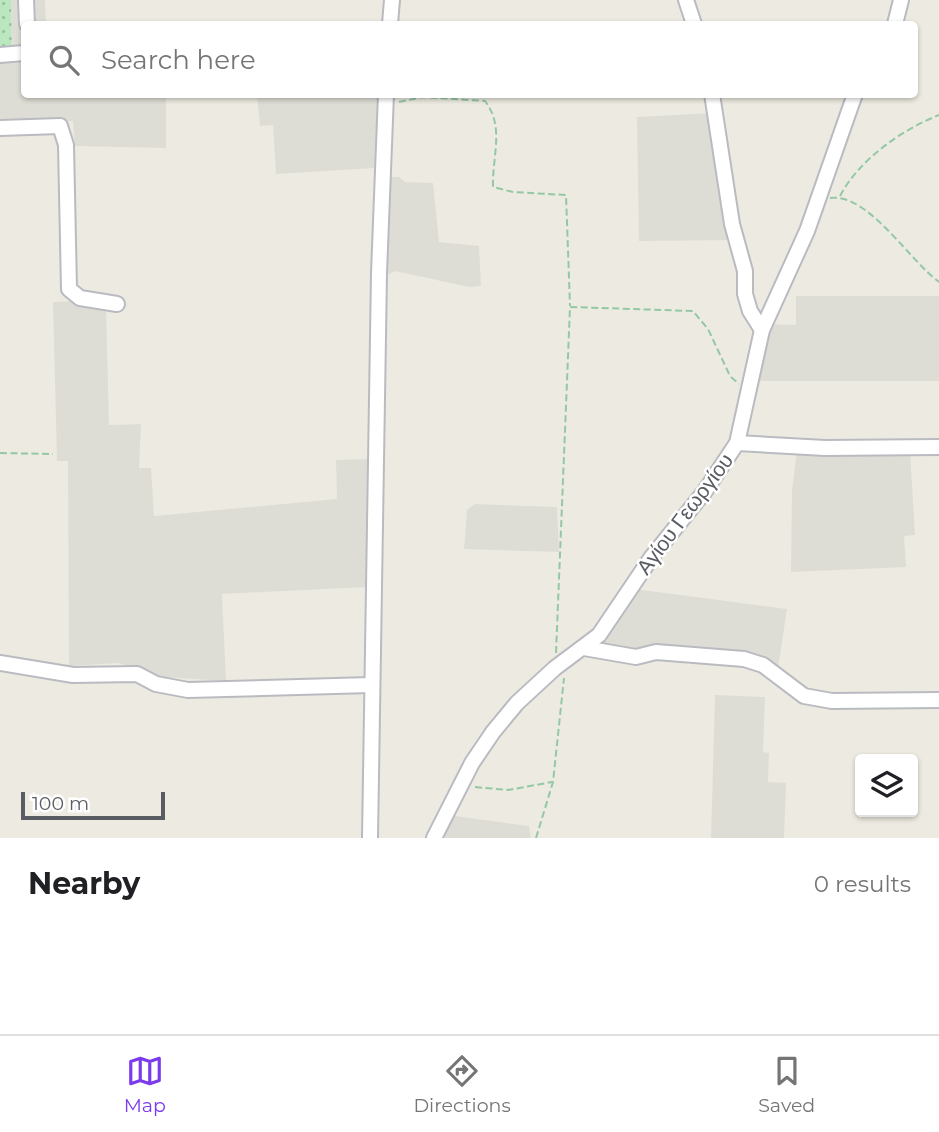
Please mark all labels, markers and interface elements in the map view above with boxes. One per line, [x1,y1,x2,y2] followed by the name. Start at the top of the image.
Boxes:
[21,21,918,98] search box
[45,41,83,79] icon: search
[101,44,256,76] text: Search here
[631,448,738,579] street label: Αγίου Γεωργίου
[855,754,918,817] map controls
[855,754,918,817] button: layers
[21,789,164,821] scale bar
[32,792,89,815] text: 100 m
[28,865,140,902] text: Nearby
[814,870,911,898] text: 0 results
[124,1052,166,1117] tab: Map
[413,1052,511,1117] tab: Directions
[758,1052,815,1117] tab: Saved

